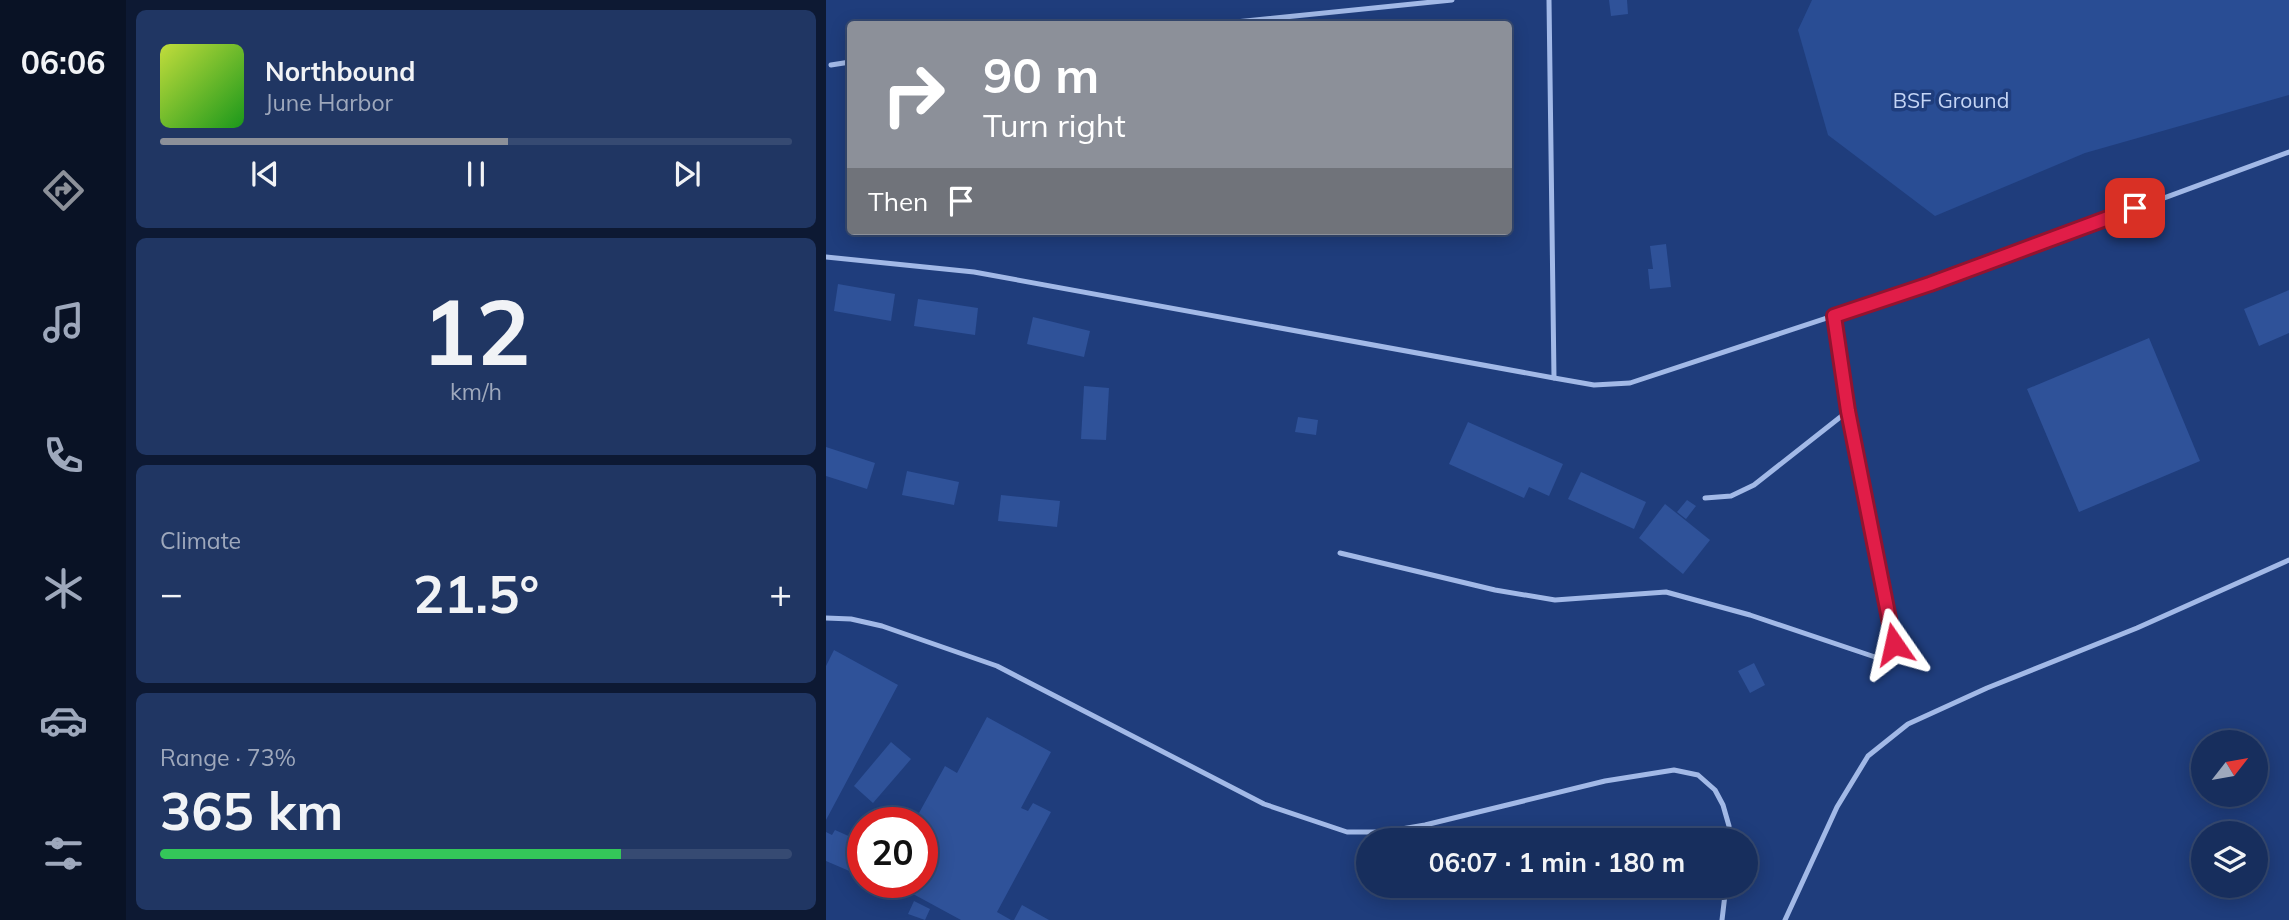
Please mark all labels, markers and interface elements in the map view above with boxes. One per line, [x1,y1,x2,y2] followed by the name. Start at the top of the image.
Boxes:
[21,42,105,82] text: 06:06
[983,44,1099,105] text: 90 m
[868,49,959,140] icon: right
[265,55,415,88] text: Northbound
[1893,87,2009,113] park label: BSF Ground
[265,88,393,117] text: June Harbor
[983,105,1126,145] text: Turn right
[246,155,284,193] icon: previous
[457,155,495,193] icon: pause
[668,155,706,193] icon: next
[39,166,88,215] icon: directions
[2105,178,2165,238] pin
[942,182,980,220] icon: arrive
[868,185,928,218] text: Then
[2116,189,2154,227] icon: arrive
[421,274,531,388] text: 12
[39,298,88,347] icon: music
[450,377,502,406] text: km/h
[39,431,88,480] icon: phone
[160,526,241,555] text: Climate
[413,561,539,626] text: 21.5°
[39,564,88,613] icon: climate
[160,569,183,617] text: −
[769,569,792,617] text: +
[1857,607,1931,681] position arrow
[39,696,88,745] icon: car
[2191,730,2268,807] north arrow
[2191,730,2268,898] map controls
[160,743,296,772] text: Range · 73%
[160,778,343,843] text: 365 km
[847,807,938,898] speed limit sign: 20
[2191,821,2268,898] button: layers
[39,829,88,878] icon: filters
[1429,846,1685,879] text: 06:07 · 1 min · 180 m

